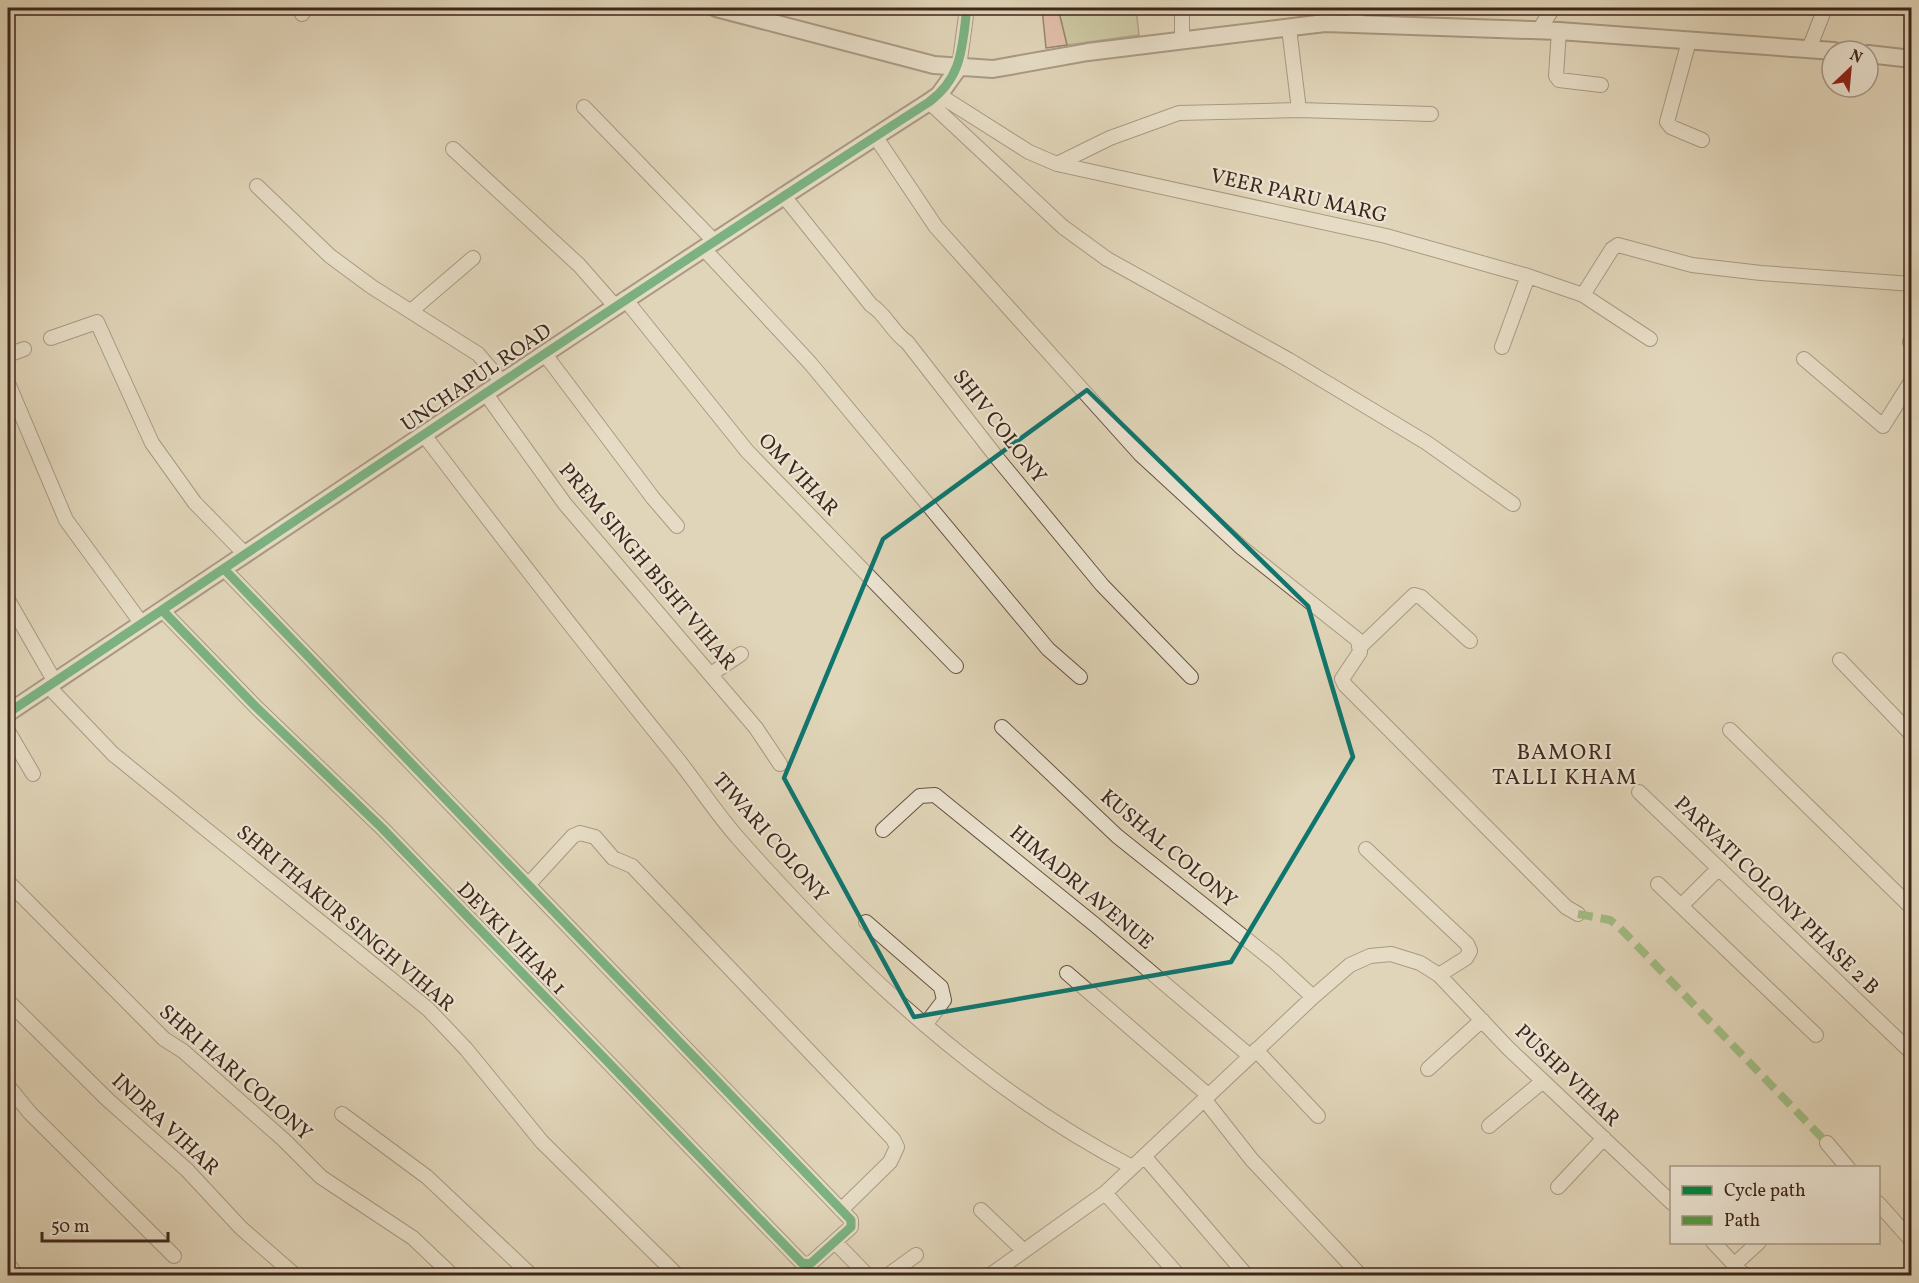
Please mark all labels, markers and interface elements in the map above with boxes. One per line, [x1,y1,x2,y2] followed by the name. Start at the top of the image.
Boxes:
[1820,39,1880,99] north arrow
[1846,45,1866,70] text: N
[1207,162,1390,231] street label: VEER PARU MARG
[396,317,558,439] street label: UNCHAPUL ROAD
[945,364,1053,490] street label: SHIV COLONY
[751,427,845,523] street label: OM VIHAR
[551,457,742,677] street label: PREM SINGH BISHT VIHAR
[1492,738,1638,794] district label: BAMORI TALLI KHAM
[705,767,834,909] street label: TIWARI COLONY
[1093,783,1243,915] street label: KUSHAL COLONY
[1667,790,1885,1002] street label: PARVATI COLONY PHASE 2 B
[229,819,461,1019] street label: SHRI THAKUR SINGH VIHAR
[1003,819,1159,957] street label: HIMADRI AVENUE
[450,876,572,1002] street label: DEVKI VIHAR 1
[152,998,318,1148] street label: SHRI HARI COLONY
[1508,1018,1626,1134] street label: PUSHP VIHAR
[105,1067,225,1183] street label: INDRA VIHAR
[1670,1166,1880,1244] legend
[1724,1179,1806,1204] text: Cycle path
[42,1205,168,1243] scale bar
[1724,1209,1760,1234] text: Path
[51,1215,90,1240] text: 50 m

